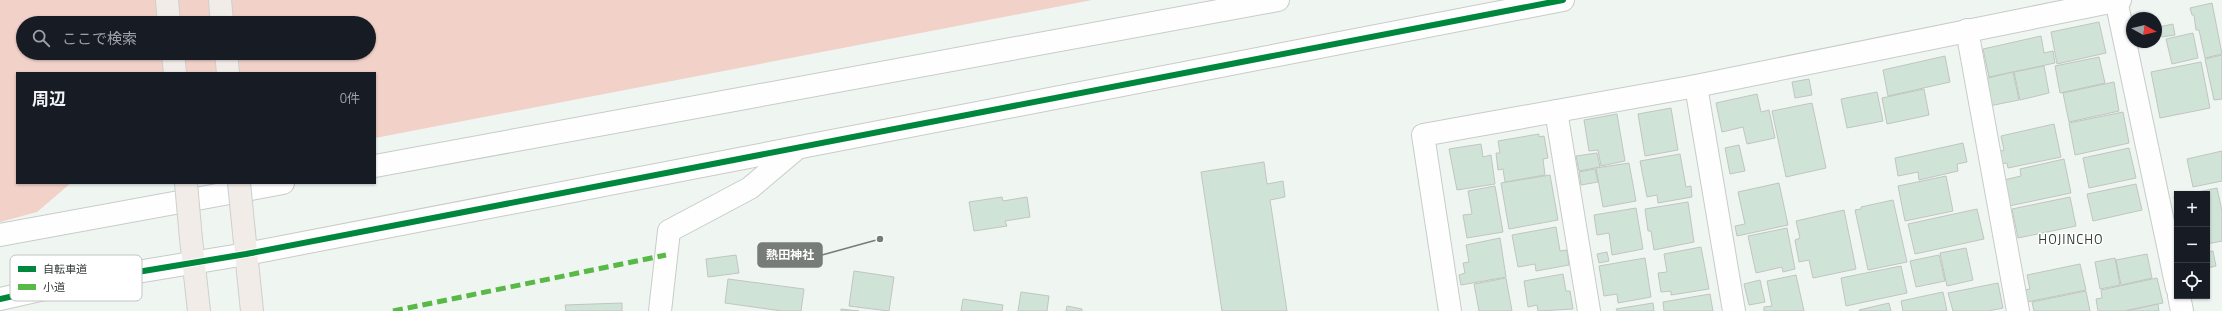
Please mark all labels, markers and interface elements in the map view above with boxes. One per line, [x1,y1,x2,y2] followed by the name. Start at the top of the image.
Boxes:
[2126,12,2162,48] north arrow
[16,16,376,60] search box
[30,27,52,49] icon: search
[62,27,137,50] text: ここで検索
[32,86,66,112] text: 周辺
[340,88,360,108] text: 0件
[2174,191,2210,299] map controls
[2174,191,2210,227] button: +
[2174,227,2210,263] button: −
[2038,229,2104,249] district label: HOJINCHO
[758,243,822,267] callout: 熱田神社
[766,245,814,264] text: 熱田神社
[10,255,142,301] legend
[43,261,87,277] text: 自転車道
[2174,263,2210,299] button: locate
[43,279,65,295] text: 小道

